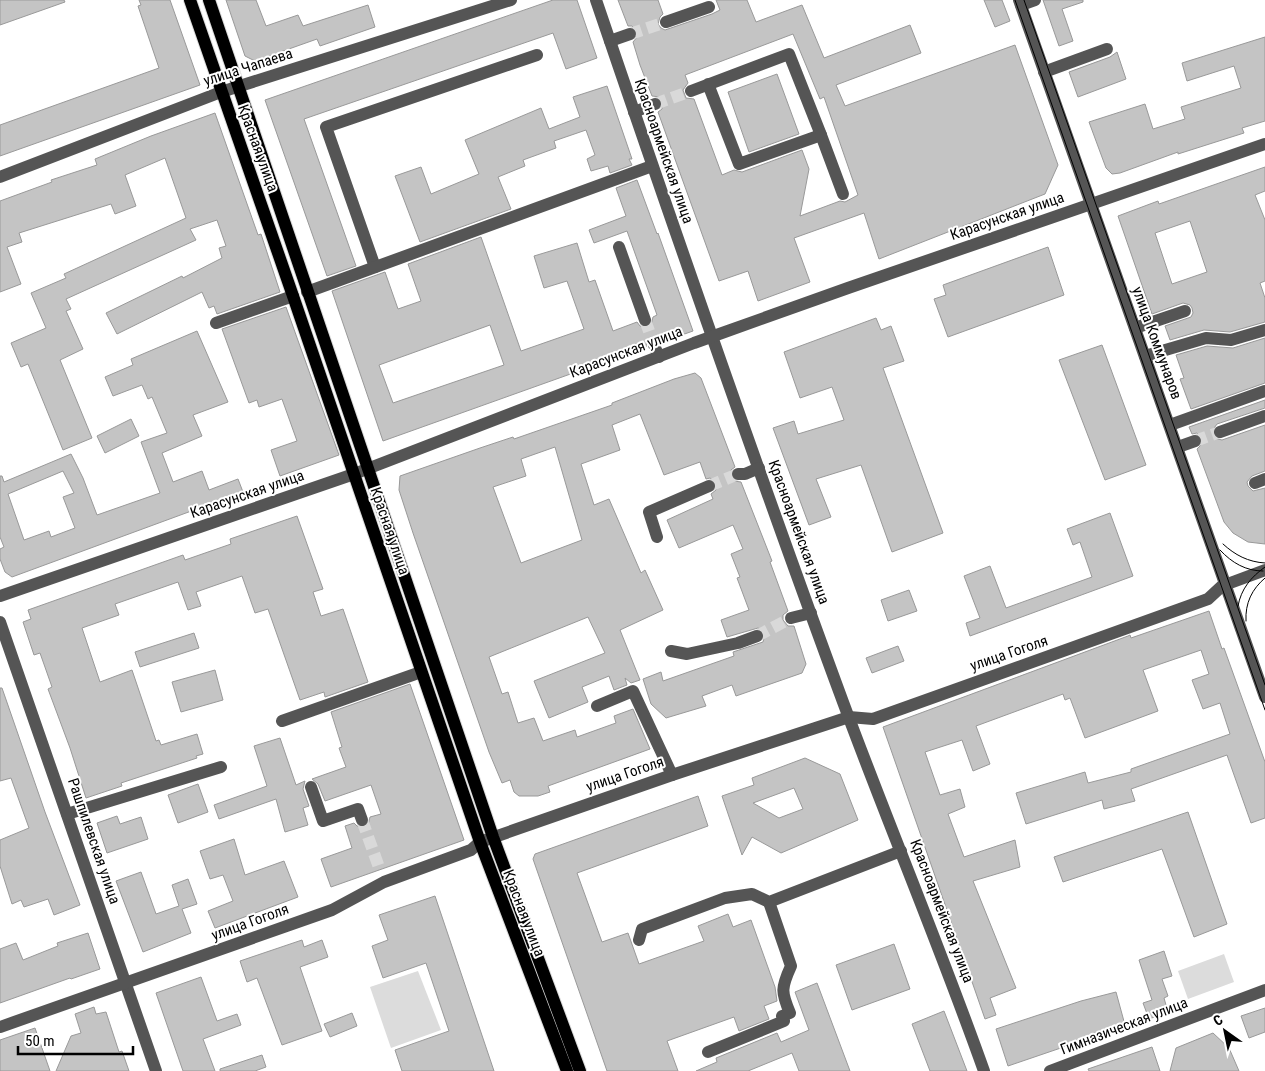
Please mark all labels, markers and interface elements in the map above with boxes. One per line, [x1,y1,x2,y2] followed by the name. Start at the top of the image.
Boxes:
[201,44,295,90] street label: улица Чапаева
[631,76,697,226] street label: Красноармейская улица
[234,102,282,194] street label: Красная улица
[948,188,1066,244] street label: Карасунская улица
[1128,284,1186,402] street label: улица Коммунаров
[567,322,685,382] street label: Карасунская улица
[765,457,833,607] street label: Красноармейская улица
[188,466,306,522] street label: Карасунская улица
[367,485,413,577] street label: Красная улица
[968,631,1050,675] street label: улица Гоголя
[584,752,666,796] street label: улица Гоголя
[64,776,124,906] street label: Рашпилевская улица
[906,837,978,985] street label: Красноармейская улица
[499,867,549,959] street label: Красная улица
[209,900,291,944] street label: улица Гоголя
[1058,993,1190,1059] street label: Гимназическая улица
[1200,1006,1250,1056] north arrow
[1210,1011,1226,1029] text: С
[18,1024,132,1056] scale bar
[25,1032,55,1050] text: 50 m

